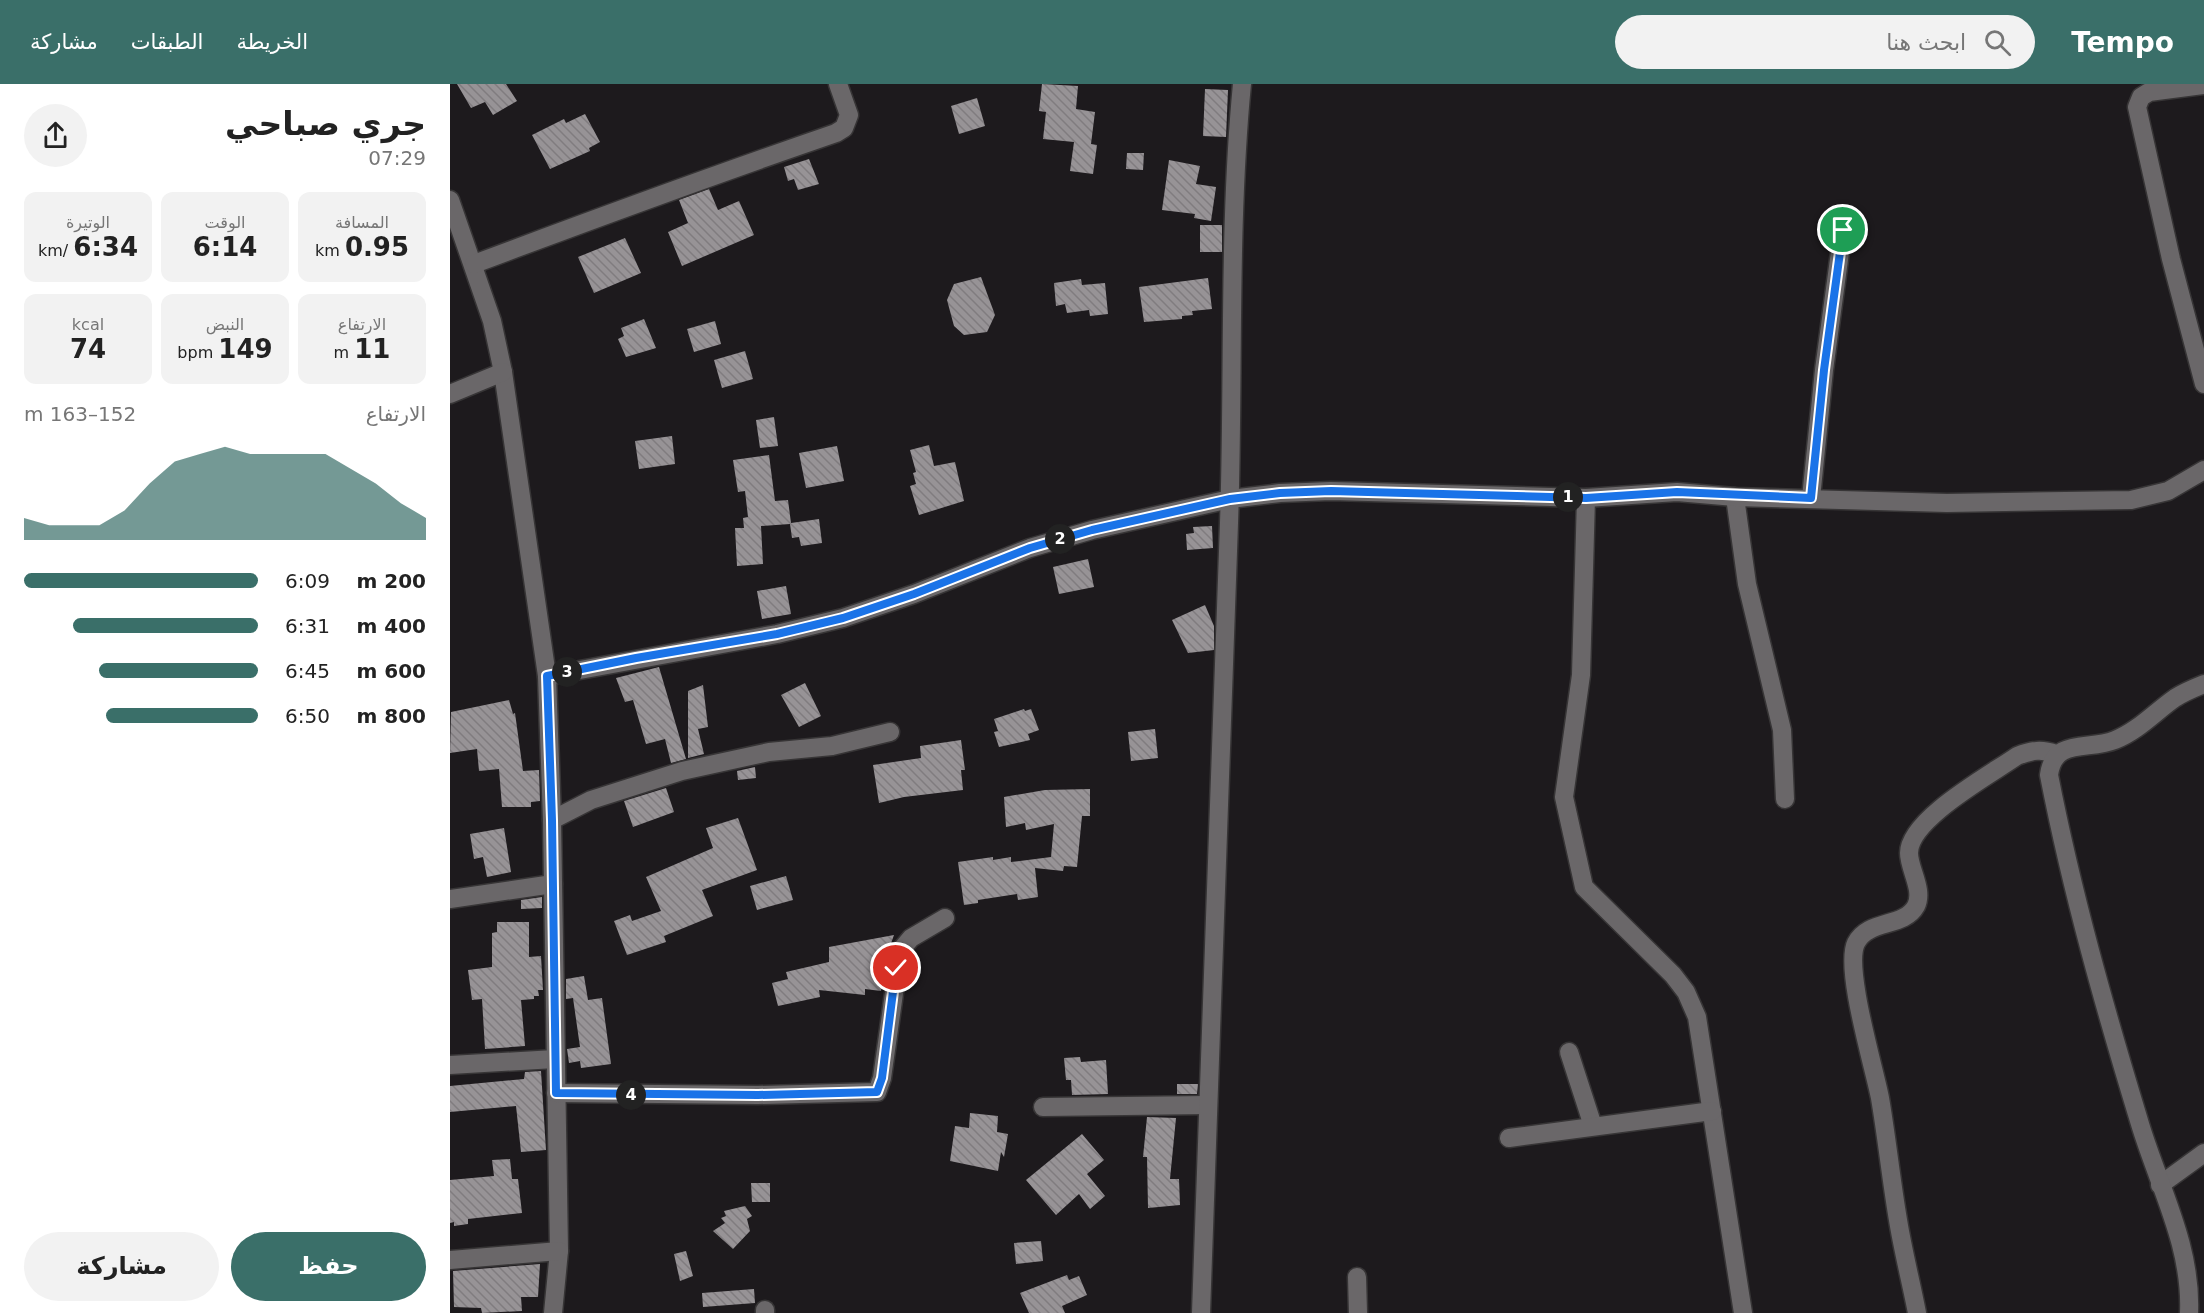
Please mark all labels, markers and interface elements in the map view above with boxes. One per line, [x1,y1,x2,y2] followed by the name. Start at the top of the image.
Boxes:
[1615,15,2035,69] search box
[1981,26,2014,59] icon: search
[2071,26,2174,59] text: Tempo
[30,30,98,54] text: مشاركة
[131,30,203,54] text: الطبقات
[236,30,308,54] text: الخريطة
[1886,30,1966,55] text: ابحث هنا
[24,104,87,167] button: share
[225,104,426,143] text: جري صباحي
[368,146,426,170] text: 07:29
[1817,204,1868,255] pin
[66,213,110,232] text: الوتيرة
[205,213,245,232] text: الوقت
[335,213,389,232] text: المسافة
[1826,213,1859,246] icon: arrive
[73,232,138,262] text: 6:34
[193,232,257,262] text: 6:14
[345,232,409,262] text: 0.95
[38,241,73,260] text: /km
[315,241,345,260] text: km
[72,315,104,334] text: kcal
[206,315,244,334] text: النبض
[338,315,386,334] text: الارتفاع
[70,334,106,364] text: 74
[218,334,273,364] text: 149
[354,334,390,364] text: 11
[177,343,218,362] text: bpm
[334,343,354,362] text: m
[24,402,136,426] text: 152–163 m
[366,402,426,426] text: الارتفاع
[1553,482,1583,512] pin: 1
[1562,487,1574,506] text: 1
[1045,524,1075,554] pin: 2
[1054,529,1066,548] text: 2
[285,569,330,593] text: 6:09
[356,569,426,593] text: 200 m
[285,614,330,638] text: 6:31
[356,614,426,638] text: 400 m
[552,657,582,687] pin: 3
[285,659,330,683] text: 6:45
[356,659,426,683] text: 600 m
[561,662,573,681] text: 3
[285,704,330,728] text: 6:50
[356,704,426,728] text: 800 m
[870,942,921,993] pin
[879,951,912,984] icon: check
[616,1080,646,1110] pin: 4
[625,1085,637,1104] text: 4
[24,1232,219,1301] button: مشاركة
[231,1232,426,1301] button: حفظ

